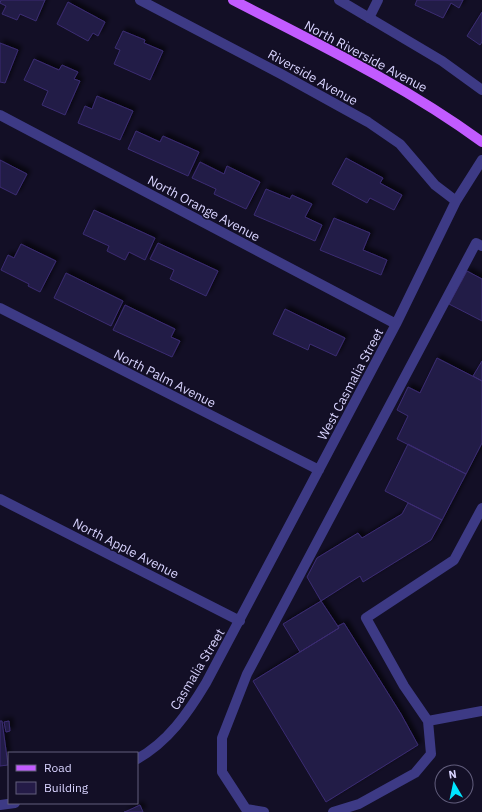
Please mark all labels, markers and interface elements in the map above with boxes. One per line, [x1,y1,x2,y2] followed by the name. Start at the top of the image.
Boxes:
[302,17,430,95] street label: North Riverside Avenue
[265,46,361,108] street label: Riverside Avenue
[145,172,263,245] street label: North Orange Avenue
[314,325,387,443] street label: West Casmalia Street
[111,345,219,412] street label: North Palm Avenue
[70,514,182,583] street label: North Apple Avenue
[166,625,228,713] street label: Casmalia Street
[8,752,138,804] legend
[44,760,72,775] text: Road
[434,764,474,804] north arrow
[447,767,457,782] text: N
[44,780,89,795] text: Building

